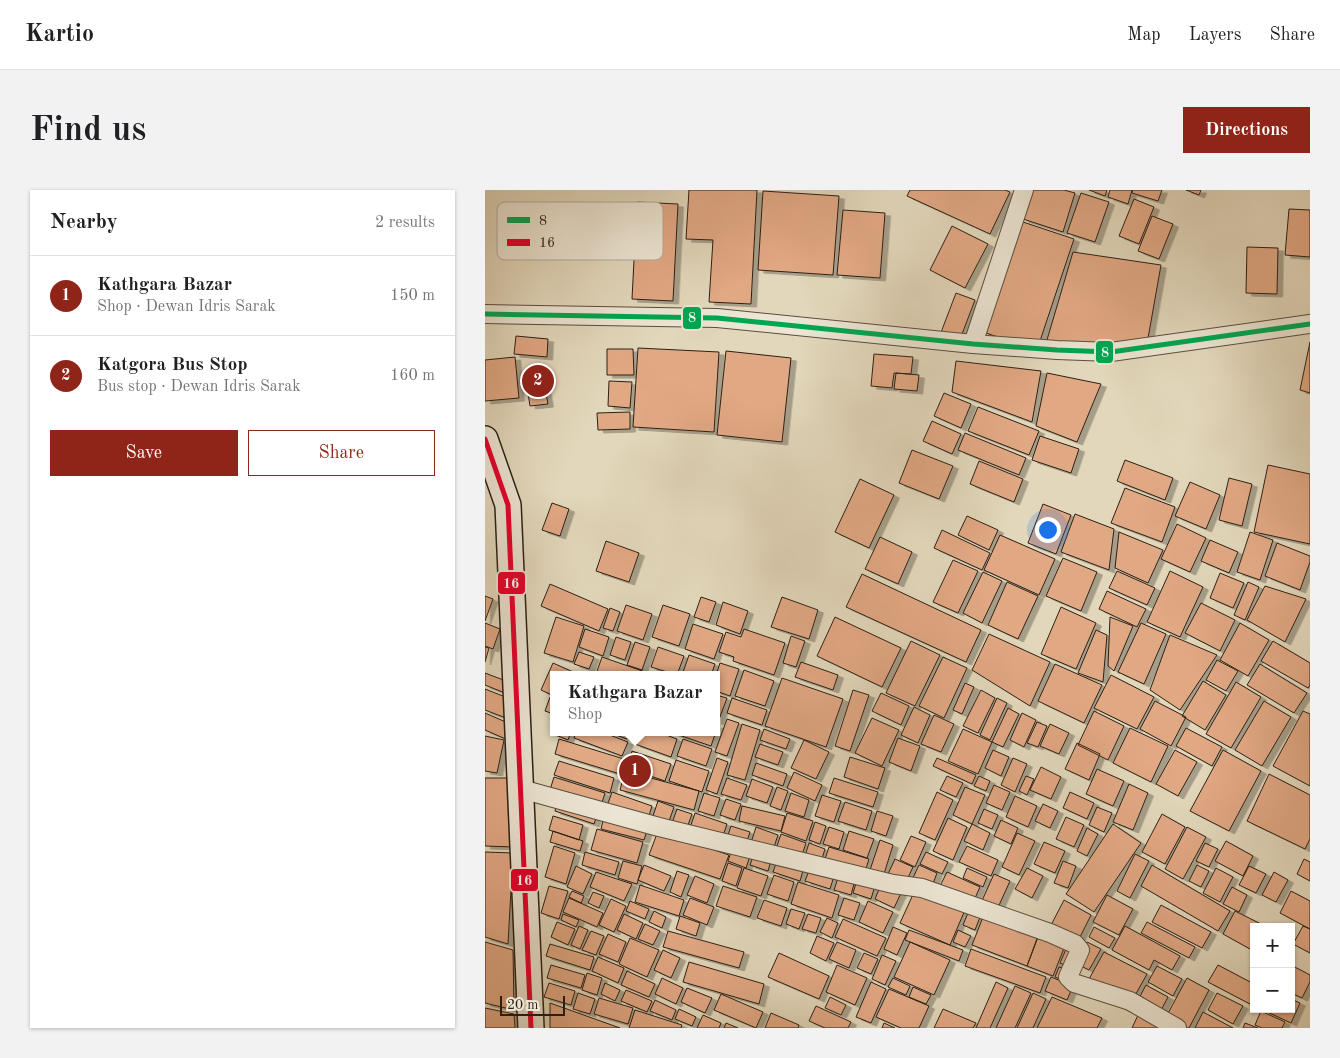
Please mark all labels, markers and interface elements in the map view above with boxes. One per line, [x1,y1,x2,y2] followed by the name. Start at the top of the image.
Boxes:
[25,23,94,47] text: Kartio
[1127,26,1161,44] text: Map
[1189,26,1241,44] text: Layers
[1269,26,1315,44] text: Share
[1183,107,1310,153] button: Directions
[30,113,146,148] text: Find us
[497,202,663,260] legend
[50,212,118,233] text: Nearby
[539,214,547,228] text: 8
[375,215,435,231] text: 2 results
[539,236,555,250] text: 16
[97,276,232,295] text: Kathgara Bazar
[61,288,71,304] text: 1
[390,288,435,304] text: 150 m
[97,299,276,315] text: Shop · Dewan Idris Sarak
[682,306,702,330] line badge: 8
[688,311,696,325] text: 8
[1095,340,1114,364] line badge: 8
[1101,346,1109,360] text: 8
[97,356,248,375] text: Katgora Bus Stop
[522,362,554,400] pin: 2
[61,368,71,384] text: 2
[390,368,435,384] text: 160 m
[97,379,301,395] text: Bus stop · Dewan Idris Sarak
[50,430,238,476] button: Save
[248,430,435,476] button: Share
[1035,517,1061,543] your location
[497,571,526,595] line badge: 16
[503,577,519,591] text: 16
[550,671,720,736] popup
[567,684,703,703] text: Kathgara Bazar
[567,707,602,723] text: Shop
[619,752,651,790] pin: 1
[510,868,539,892] line badge: 16
[516,874,532,888] text: 16
[1250,923,1295,1013] map controls
[1250,923,1295,968] button: +
[1250,968,1295,1013] button: −
[500,993,565,1016] scale bar
[507,998,538,1012] text: 20 m

